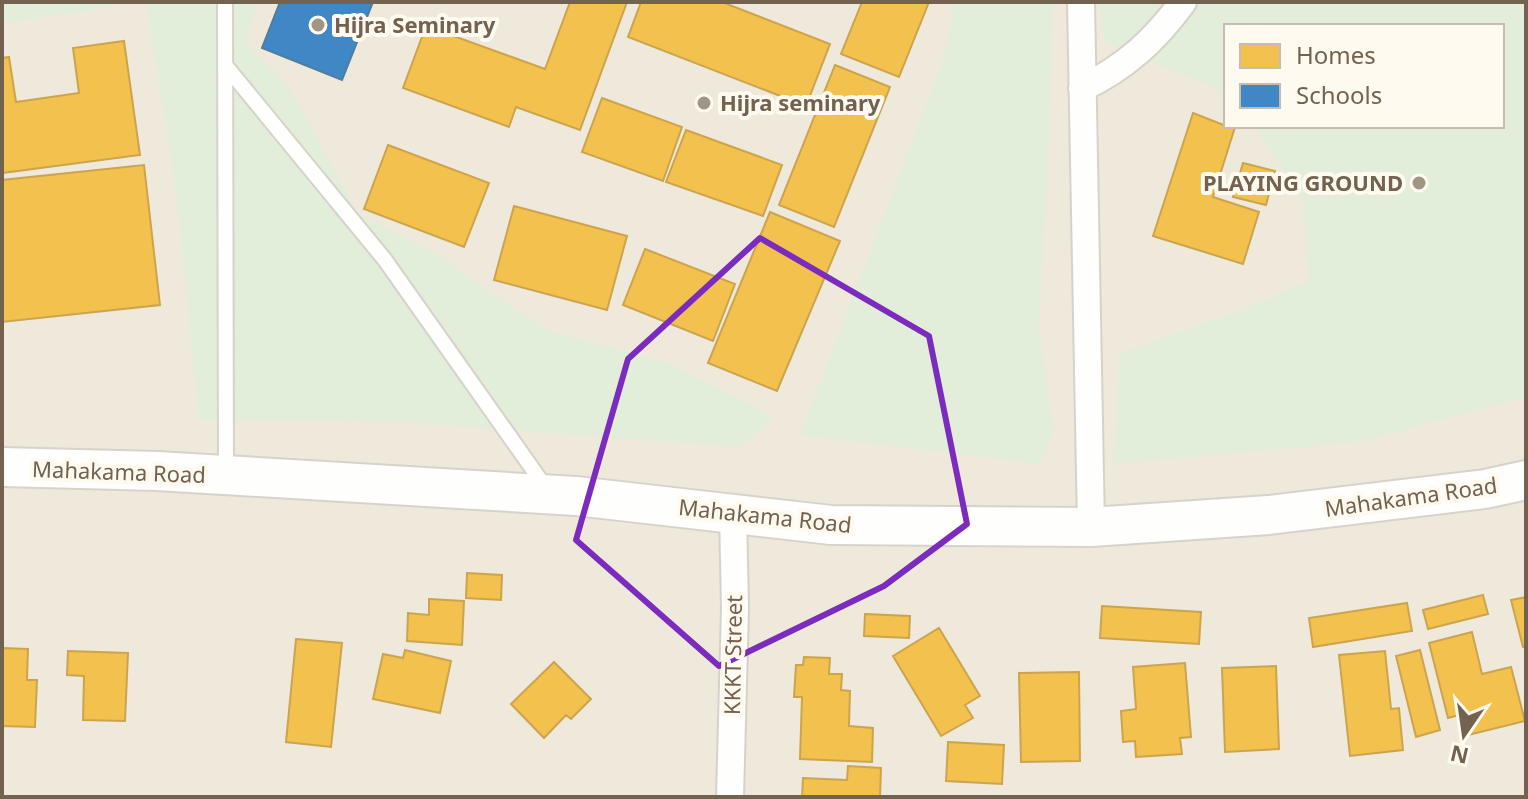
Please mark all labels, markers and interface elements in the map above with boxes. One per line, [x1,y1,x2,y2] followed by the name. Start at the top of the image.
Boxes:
[334,9,496,39] place label: Hijra Seminary
[309,16,327,34] marker: Hijra Seminary
[1224,24,1504,128] legend
[1296,38,1376,71] text: Homes
[1296,78,1382,111] text: Schools
[720,87,881,117] place label: Hijra seminary
[695,94,713,112] marker: Hijra seminary
[1203,167,1403,197] place label: PLAYING GROUND
[1410,174,1428,192] marker: PLAYING GROUND
[32,453,206,489] street label: Mahakama Road
[1323,469,1499,523] street label: Mahakama Road
[677,491,853,539] street label: Mahakama Road
[716,595,748,715] street label: KKKT Street
[1424,695,1504,775] north arrow
[1447,739,1471,772] text: N

